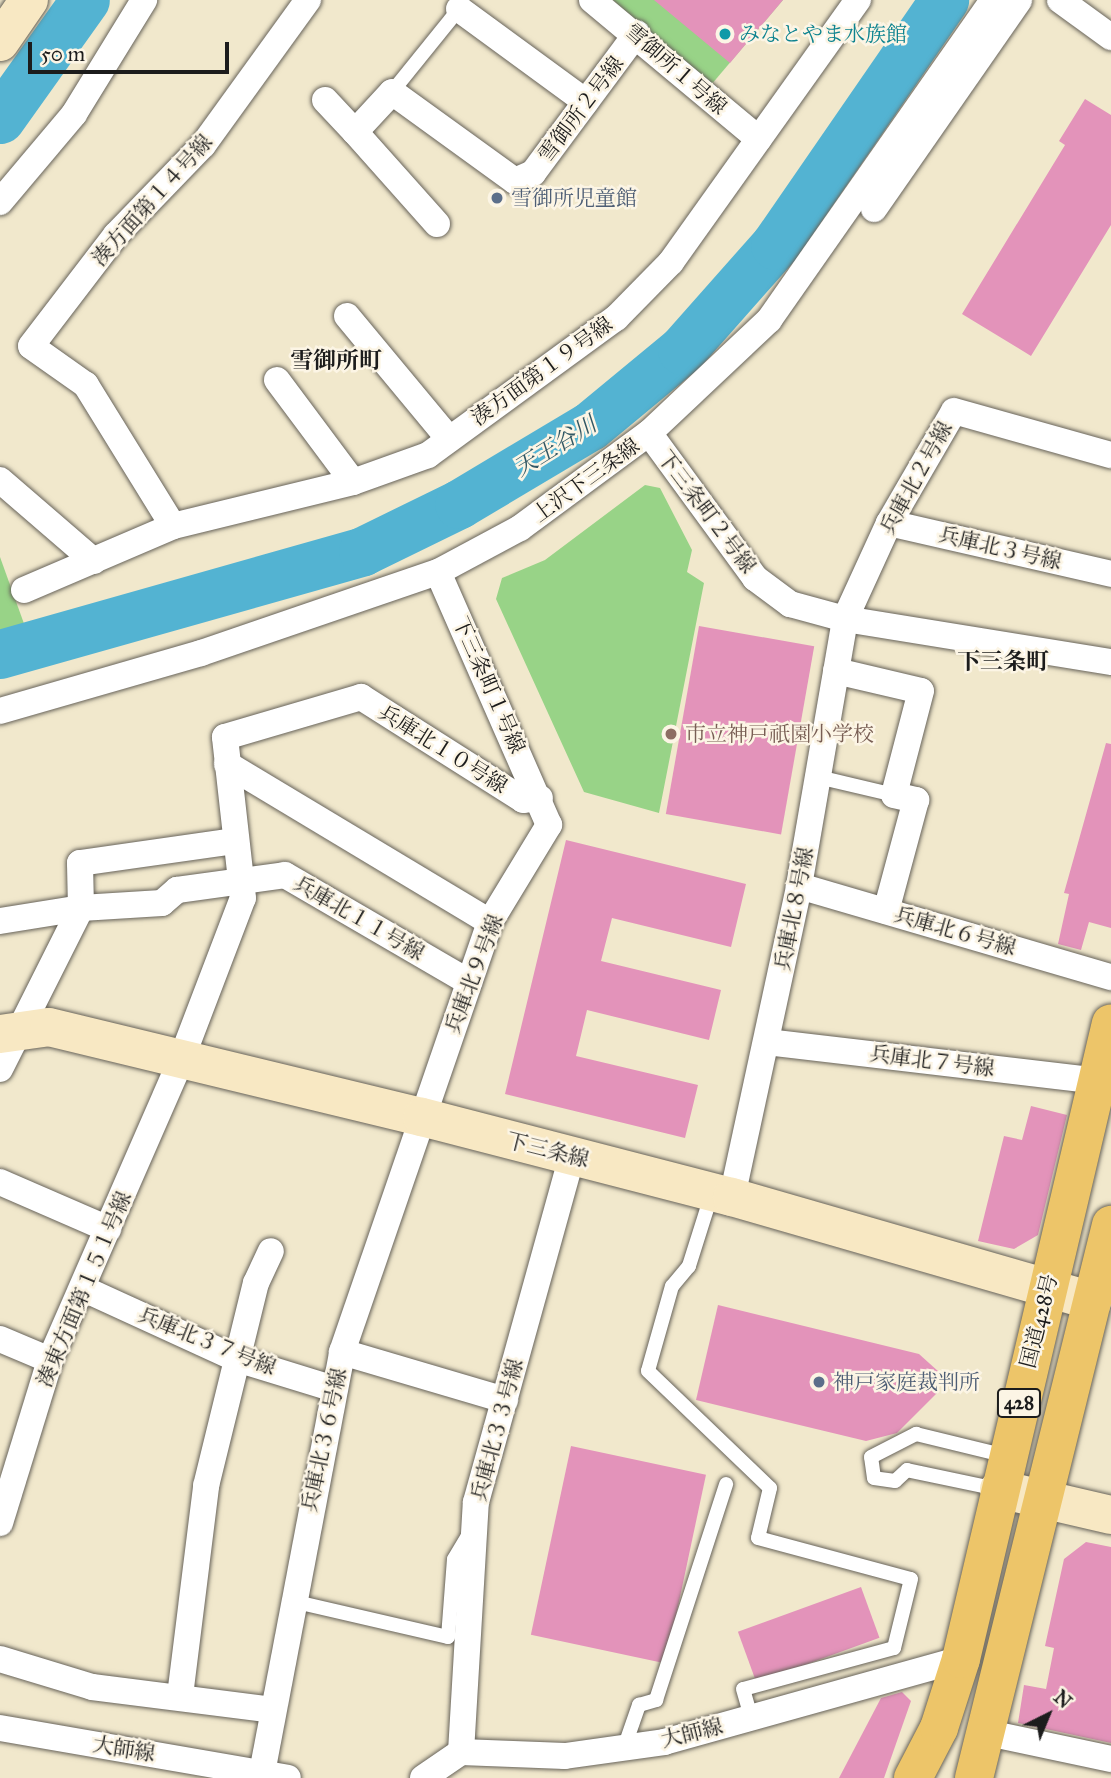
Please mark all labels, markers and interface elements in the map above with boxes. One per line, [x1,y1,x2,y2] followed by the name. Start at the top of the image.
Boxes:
[620,18,732,120] street label: 雪御所１号線
[739,21,907,47] place label: みなとやま水族館
[717,26,733,42] marker: みなとやま水族館
[32,28,233,72] scale bar
[41,41,85,67] text: 50 m
[533,51,629,167] street label: 雪御所２号線
[86,129,218,271] street label: 湊方面第１４号線
[511,185,637,211] place label: 雪御所児童館
[489,190,505,206] marker: 雪御所児童館
[467,311,617,431] street label: 湊方面第１９号線
[290,346,382,374] district label: 雪御所町
[509,410,601,482] water label: 天王谷川
[874,417,958,539] street label: 兵庫北２号線
[528,433,644,527] street label: 上沢下三条線
[653,446,761,578] street label: 下三条町２号線
[936,522,1064,574] street label: 兵庫北３号線
[448,613,530,757] street label: 下三条町１号線
[957,647,1049,675] district label: 下三条町
[374,699,512,799] street label: 兵庫北１０号線
[685,721,874,747] place label: 市立神戸祇園小学校
[663,726,679,742] marker: 市立神戸祇園小学校
[770,845,818,973] street label: 兵庫北８号線
[289,870,429,966] street label: 兵庫北１１号線
[891,902,1019,960] street label: 兵庫北６号線
[440,911,508,1037] street label: 兵庫北９号線
[868,1041,996,1081] street label: 兵庫北７号線
[504,1128,592,1172] street label: 下三条線
[31,1187,137,1391] street label: 湊東方面第１５１号線
[1015,1271,1063,1371] street label: 国道428号
[134,1302,280,1380] street label: 兵庫北３７号線
[466,1356,528,1504] street label: 兵庫北３３号線
[296,1365,352,1515] street label: 兵庫北３６号線
[833,1369,980,1395] place label: 神戸家庭裁判所
[811,1374,827,1390] marker: 神戸家庭裁判所
[996,1387,1042,1418] road number: 428
[1013,1680,1083,1750] north arrow
[1049,1685,1076,1713] text: N
[658,1713,726,1753] street label: 大師線
[91,1732,157,1766] street label: 大師線

